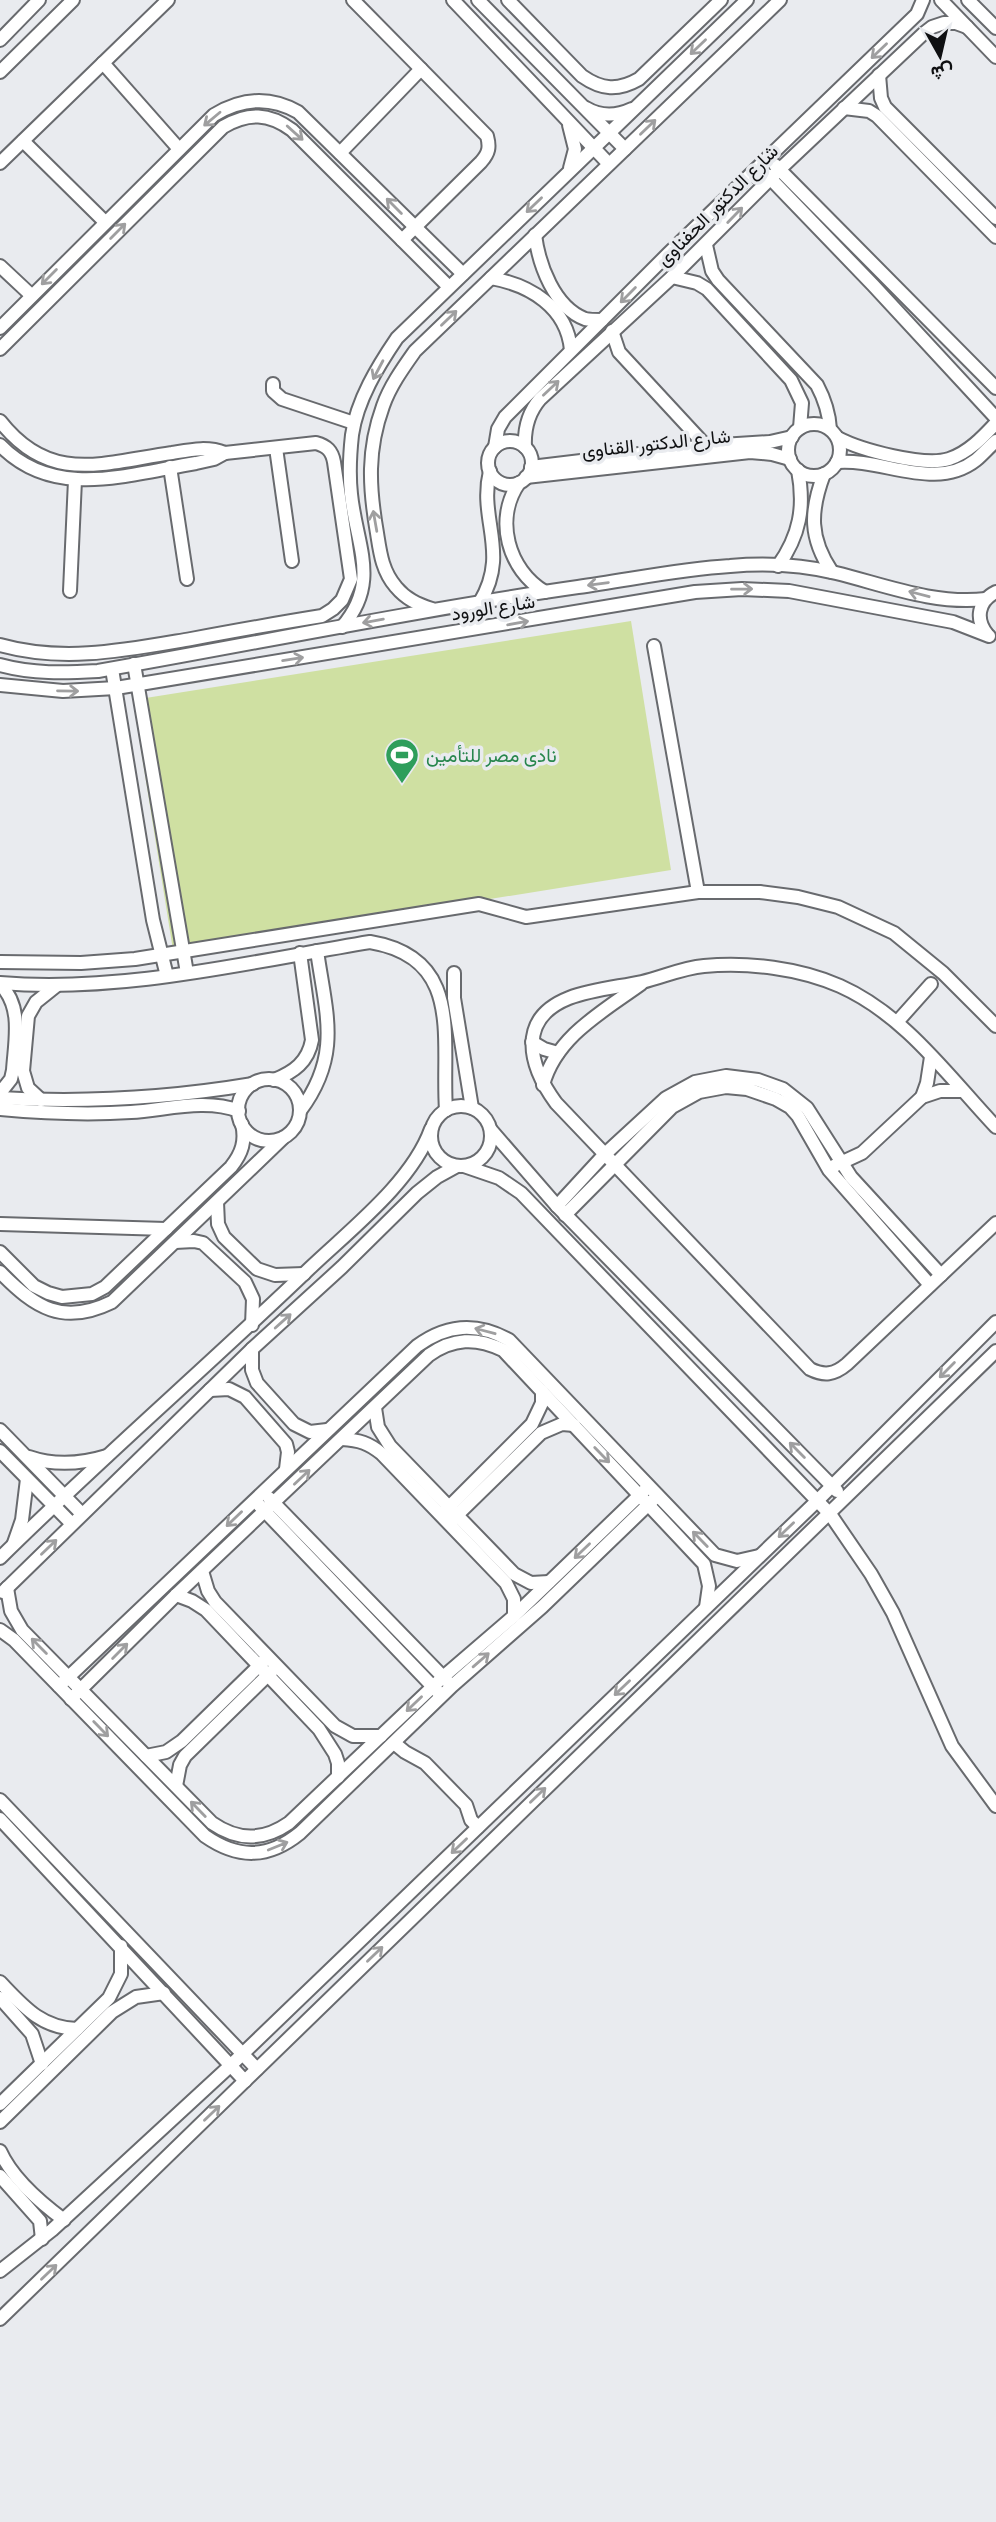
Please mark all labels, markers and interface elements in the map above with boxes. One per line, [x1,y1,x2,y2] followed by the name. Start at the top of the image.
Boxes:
[905,21,975,91] north arrow
[689,39,706,56] one-way arrow
[871,42,888,59] one-way arrow
[929,59,955,85] text: ش
[203,110,221,126] one-way arrow
[639,118,656,135] one-way arrow
[285,125,303,141] one-way arrow
[652,140,784,272] street label: شارع الدكتور الحفناوى
[385,197,402,214] one-way arrow
[526,197,543,214] one-way arrow
[726,207,743,224] one-way arrow
[109,223,126,240] one-way arrow
[41,269,58,286] one-way arrow
[619,286,636,303] one-way arrow
[440,310,457,327] one-way arrow
[371,359,385,379] one-way arrow
[543,379,560,396] one-way arrow
[581,424,732,464] street label: شارع الدكتور القناوى
[368,510,381,533] one-way arrow
[587,578,610,591] one-way arrow
[730,582,753,596] one-way arrow
[908,587,930,600] one-way arrow
[449,590,537,626] street label: شارع الورود
[362,615,385,628] one-way arrow
[506,616,528,629] one-way arrow
[281,652,304,665] one-way arrow
[56,684,79,698] one-way arrow
[383,736,421,785] sports icon: نادى مصر للتأمين
[426,744,557,767] place label: نادى مصر للتأمين
[274,1313,292,1329] one-way arrow
[475,1323,497,1336] one-way arrow
[939,1361,956,1378] one-way arrow
[788,1442,805,1459] one-way arrow
[593,1446,610,1463] one-way arrow
[293,1468,310,1485] one-way arrow
[226,1511,243,1528] one-way arrow
[778,1522,795,1539] one-way arrow
[691,1531,708,1548] one-way arrow
[40,1539,57,1556] one-way arrow
[574,1542,591,1559] one-way arrow
[30,1638,47,1655] one-way arrow
[111,1642,128,1659] one-way arrow
[472,1652,490,1668] one-way arrow
[614,1679,631,1696] one-way arrow
[406,1695,423,1712] one-way arrow
[92,1720,109,1737] one-way arrow
[529,1787,546,1804] one-way arrow
[189,1801,206,1818] one-way arrow
[451,1837,468,1854] one-way arrow
[267,1839,288,1852] one-way arrow
[366,1946,383,1963] one-way arrow
[203,2104,220,2121] one-way arrow
[40,2263,57,2280] one-way arrow

